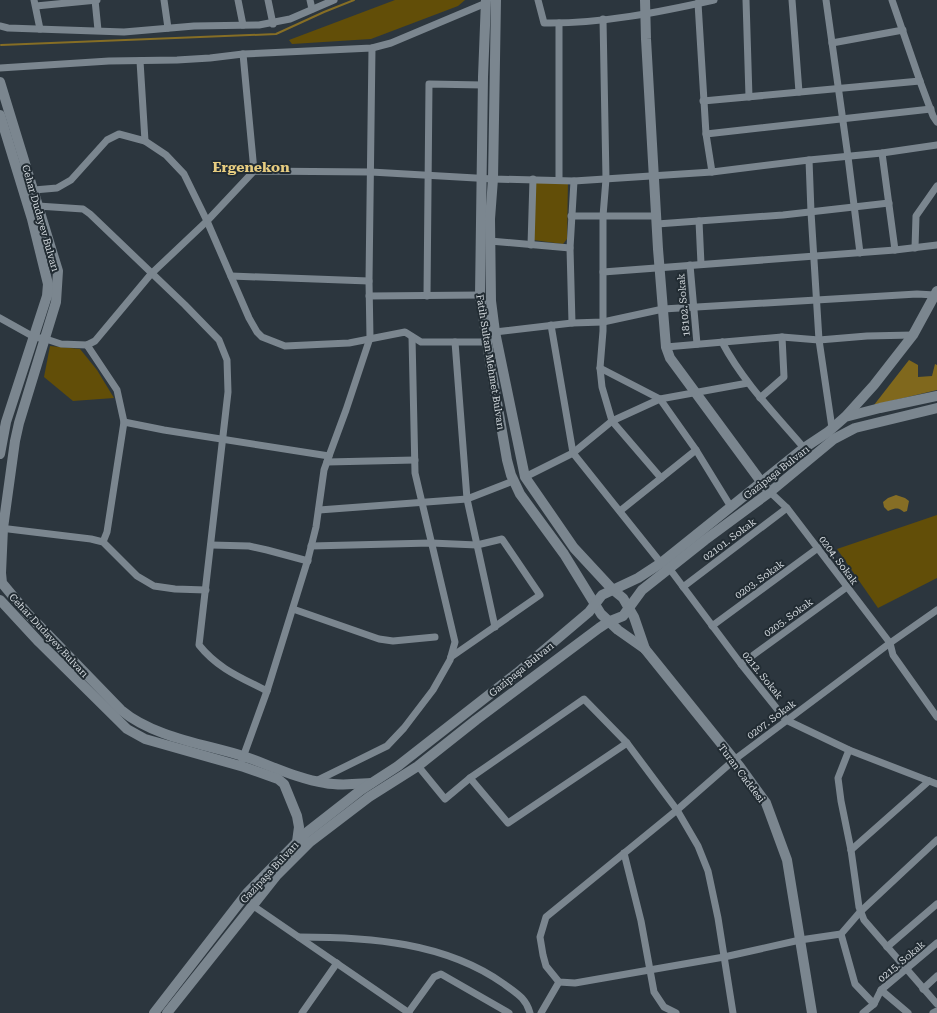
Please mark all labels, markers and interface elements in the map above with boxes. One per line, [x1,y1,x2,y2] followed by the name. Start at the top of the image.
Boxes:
[212,159,290,175] district label: Ergenekon
[20,164,61,273] street label: Cehar Dudayev Bulvarı
[675,272,692,337] street label: 18102. Sokak
[474,294,507,430] street label: Fatih Sultan Mehmet Bulvarı
[741,443,811,501] street label: Gazipaşa Bulvarı
[701,516,758,563] street label: 02101. Sokak
[817,534,861,587] street label: 0204. Sokak
[733,558,786,601] street label: 0203. Sokak
[7,591,90,679] street label: Cehar Dudayev Bulvarı
[762,596,815,639] street label: 0205. Sokak
[487,640,556,699] street label: Gazipaşa Bulvarı
[740,649,785,702] street label: 0212. Sokak
[745,697,798,741] street label: 0207. Sokak
[716,742,767,805] street label: Turan Caddesi
[238,839,301,905] street label: Gazipaşa Bulvarı
[876,938,927,984] street label: 0215. Sokak

